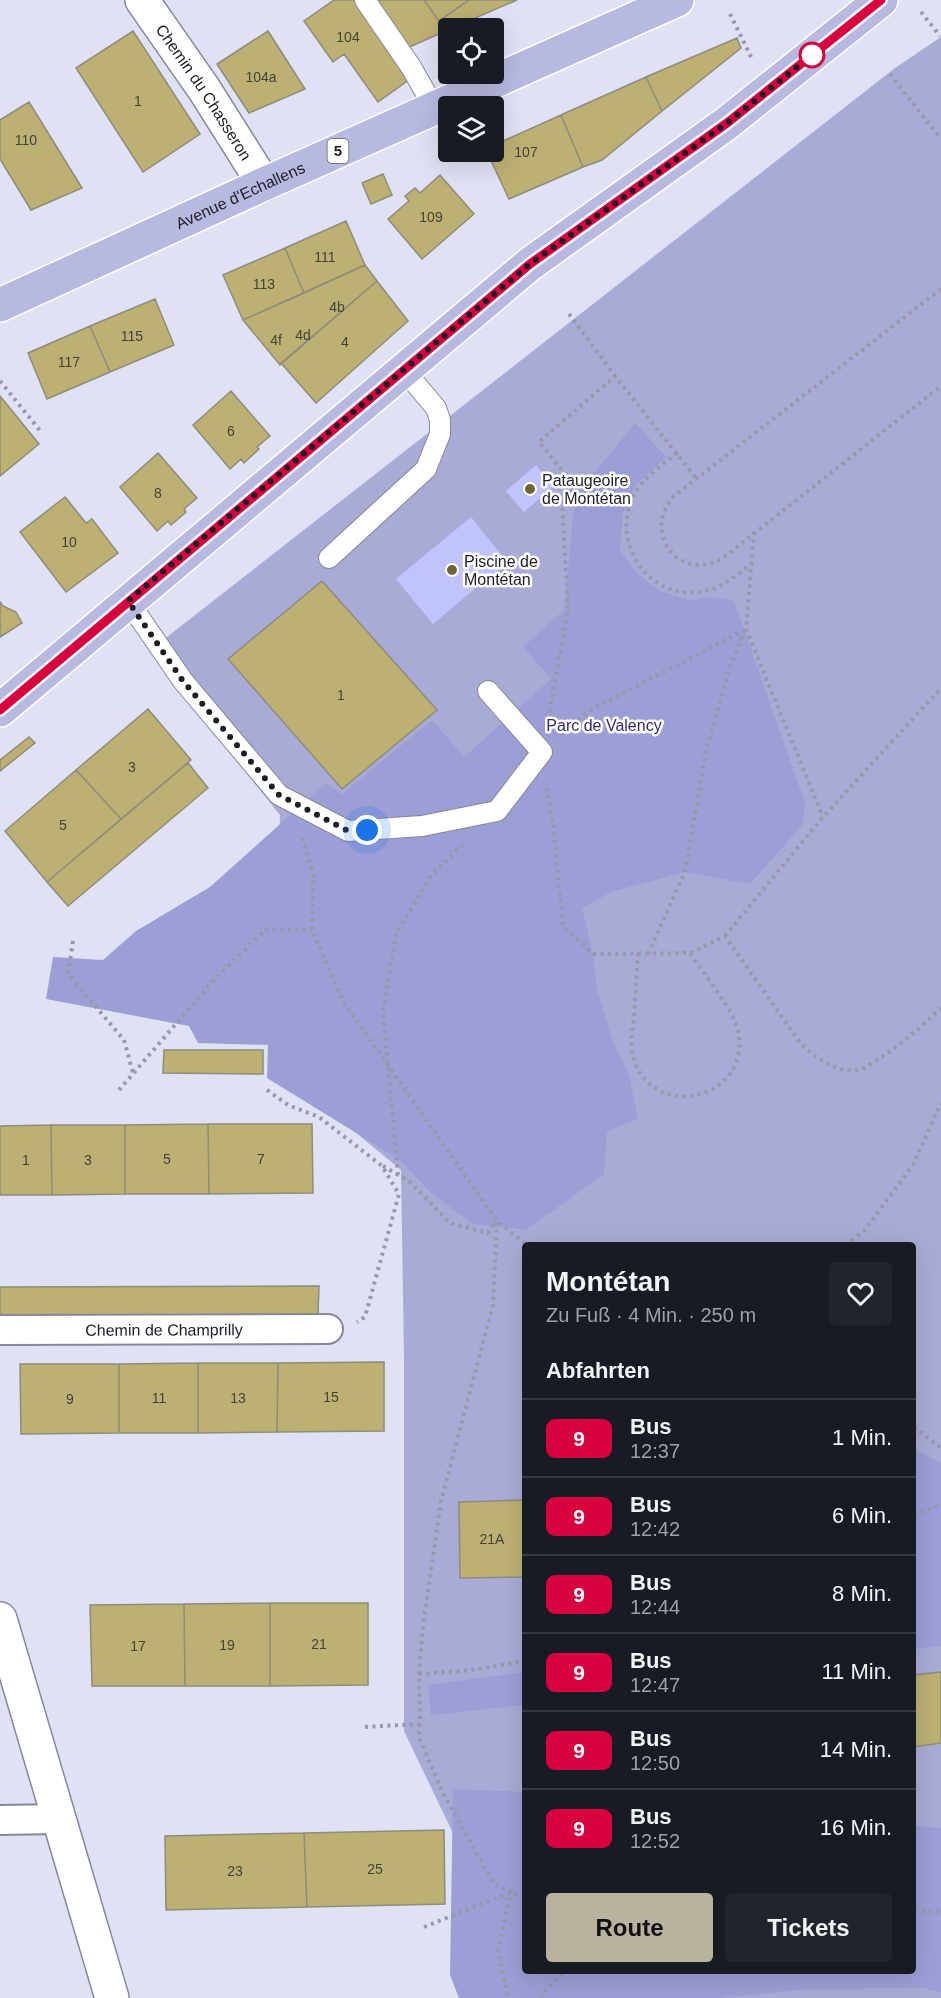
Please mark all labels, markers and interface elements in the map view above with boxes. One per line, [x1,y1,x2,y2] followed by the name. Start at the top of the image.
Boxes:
[438,18,504,162] map controls
[438,18,504,84] button: locate
[153,21,255,163] street label: Chemin du Chasseron
[336,29,360,45] house number: 104
[799,42,825,68] unlabelled marker
[245,69,277,85] house number: 104a
[134,93,142,109] house number: 1
[438,96,504,162] button: layers
[15,132,37,148] house number: 110
[328,139,348,163] road number: 5
[514,144,538,160] house number: 107
[173,159,307,232] street label: Avenue d'Echallens
[419,209,443,225] house number: 109
[314,249,336,265] house number: 111
[253,276,275,292] house number: 113
[329,299,345,315] house number: 4b
[295,327,311,343] house number: 4d
[121,328,143,344] house number: 115
[270,332,282,348] house number: 4f
[341,334,349,350] house number: 4
[58,354,80,370] house number: 117
[227,423,235,439] house number: 6
[542,472,631,507] place label: Pataugeoire de Montétan
[523,482,537,496] marker: Pataugeoire de Montétan
[154,485,162,501] house number: 8
[61,534,77,550] house number: 10
[464,553,538,588] place label: Piscine de Montétan
[445,563,459,577] marker: Piscine de Montétan
[337,687,345,703] house number: 1
[546,717,662,734] park label: Parc de Valency
[128,759,136,775] house number: 3
[352,815,382,845] your location
[59,817,67,833] house number: 5
[163,1151,171,1167] house number: 5
[257,1151,265,1167] house number: 7
[22,1152,30,1168] house number: 1
[84,1152,92,1168] house number: 3
[829,1262,892,1325] button: heart
[546,1266,670,1297] text: Montétan
[546,1304,756,1326] text: Zu Fuß · 4 Min. · 250 m
[85,1321,243,1339] street label: Chemin de Champrilly
[546,1358,650,1383] text: Abfahrten
[323,1389,339,1405] house number: 15
[152,1390,166,1406] house number: 11
[230,1390,246,1406] house number: 13
[66,1391,74,1407] house number: 9
[630,1414,672,1439] text: Bus
[832,1425,892,1450] text: 1 Min.
[573,1427,585,1450] text: 9
[630,1440,680,1462] text: 12:37
[630,1492,672,1517] text: Bus
[832,1503,892,1528] text: 6 Min.
[573,1505,585,1528] text: 9
[630,1518,680,1540] text: 12:42
[480,1531,505,1547] house number: 21A
[630,1570,672,1595] text: Bus
[832,1581,892,1606] text: 8 Min.
[573,1583,585,1606] text: 9
[630,1596,680,1618] text: 12:44
[311,1636,327,1652] house number: 21
[219,1637,235,1653] house number: 19
[130,1638,146,1654] house number: 17
[630,1648,672,1673] text: Bus
[821,1659,892,1684] text: 11 Min.
[573,1661,585,1684] text: 9
[630,1674,680,1696] text: 12:47
[630,1726,672,1751] text: Bus
[820,1737,892,1762] text: 14 Min.
[573,1739,585,1762] text: 9
[630,1752,680,1774] text: 12:50
[630,1804,672,1829] text: Bus
[820,1815,892,1840] text: 16 Min.
[573,1817,585,1840] text: 9
[630,1830,680,1852] text: 12:52
[367,1861,383,1877] house number: 25
[227,1863,243,1879] house number: 23
[546,1893,713,1962] button: Route
[725,1893,892,1962] button: Tickets

